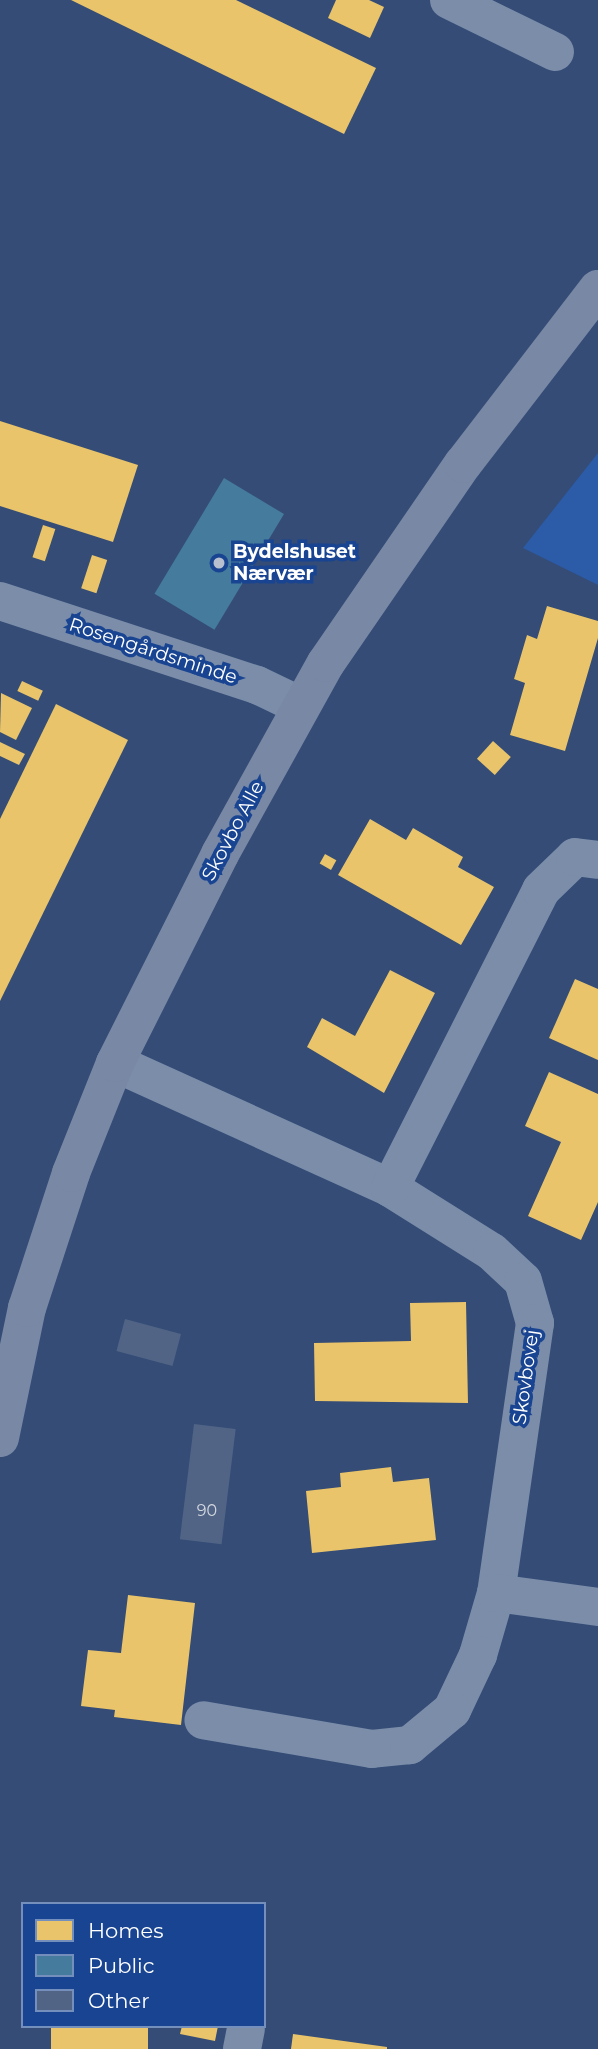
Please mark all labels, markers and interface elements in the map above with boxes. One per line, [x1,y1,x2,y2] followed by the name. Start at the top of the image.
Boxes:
[233,541,356,585] place label: Bydelshuset Nærvær
[211,555,227,571] marker: Bydelshuset Nærvær
[66,613,240,689] street label: Rosengårdsminde
[197,777,269,885] street label: Skovbo Alle
[508,1328,544,1426] street label: Skovbovej
[197,1501,217,1521] house number: 90
[21,1902,266,2028] legend
[88,1918,163,1943] text: Homes
[88,1953,155,1978] text: Public
[88,1988,150,2013] text: Other

